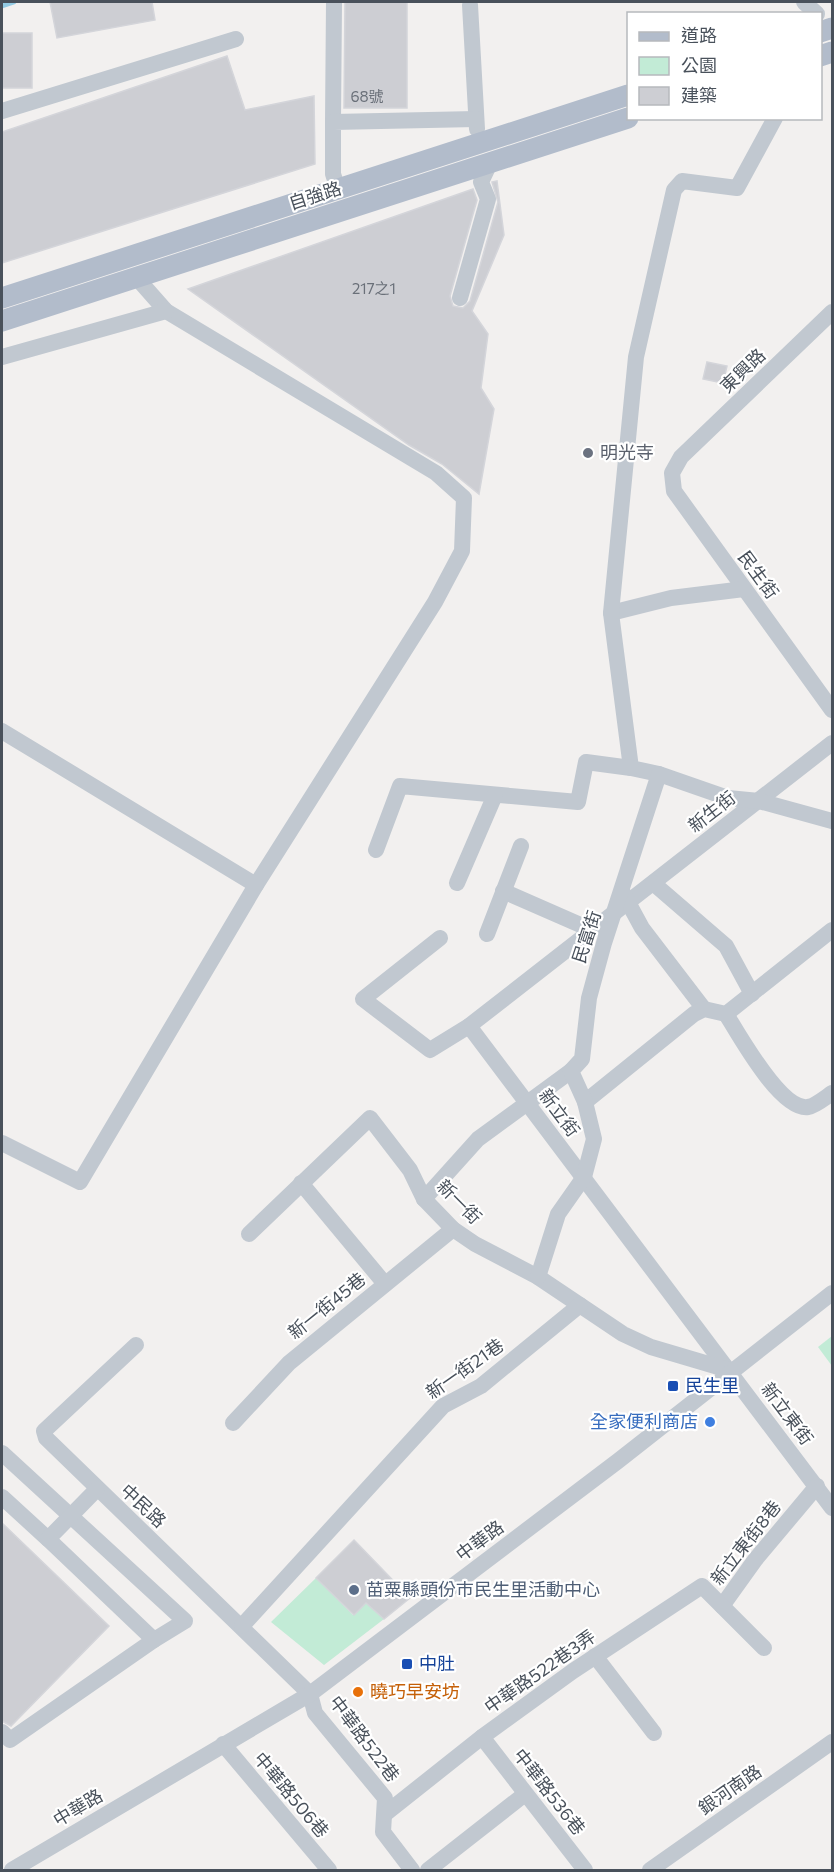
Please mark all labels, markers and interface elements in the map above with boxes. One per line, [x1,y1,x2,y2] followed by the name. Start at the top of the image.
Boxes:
[627,12,822,120] legend
[681,24,717,46] text: 道路
[681,54,717,76] text: 公園
[681,84,717,106] text: 建築
[350,87,384,105] house number: 68號
[286,176,344,214] street label: 自強路
[352,279,396,297] house number: 217之1
[715,344,769,397] street label: 東興路
[600,441,654,463] place label: 明光寺
[581,446,595,460] marker: 明光寺
[734,546,784,603] street label: 民生街
[683,786,739,837] street label: 新生街
[567,908,605,966] street label: 民富街
[535,1084,585,1141] street label: 新立街
[433,1174,487,1228] street label: 新一街
[283,1267,369,1343] street label: 新一街45巷
[421,1333,507,1403] street label: 新一街21巷
[685,1374,739,1396] place label: 民生里
[757,1378,818,1449] street label: 新立東街
[666,1379,680,1393] marker: 民生里
[590,1410,698,1432] place label: 全家便利商店
[703,1415,717,1429] marker: 全家便利商店
[116,1479,171,1532] street label: 中民路
[705,1496,785,1589] street label: 新立東街8巷
[451,1515,508,1565] street label: 中華路
[366,1578,600,1600] place label: 苗粟縣頭份巿民生里活動中心
[347,1583,361,1597] marker: 苗粟縣頭份巿民生里活動中心
[480,1625,599,1718] street label: 中華路522巷3弄
[419,1652,455,1674] place label: 中肚
[400,1657,414,1671] marker: 中肚
[370,1680,460,1702] place label: 曉巧早安坊
[351,1685,365,1699] marker: 曉巧早安坊
[325,1691,404,1786] street label: 中華路522巷
[509,1744,590,1839] street label: 中華路536巷
[250,1747,334,1842] street label: 中華路506巷
[694,1760,765,1819] street label: 銀河南路
[49,1784,106,1830] street label: 中華路

